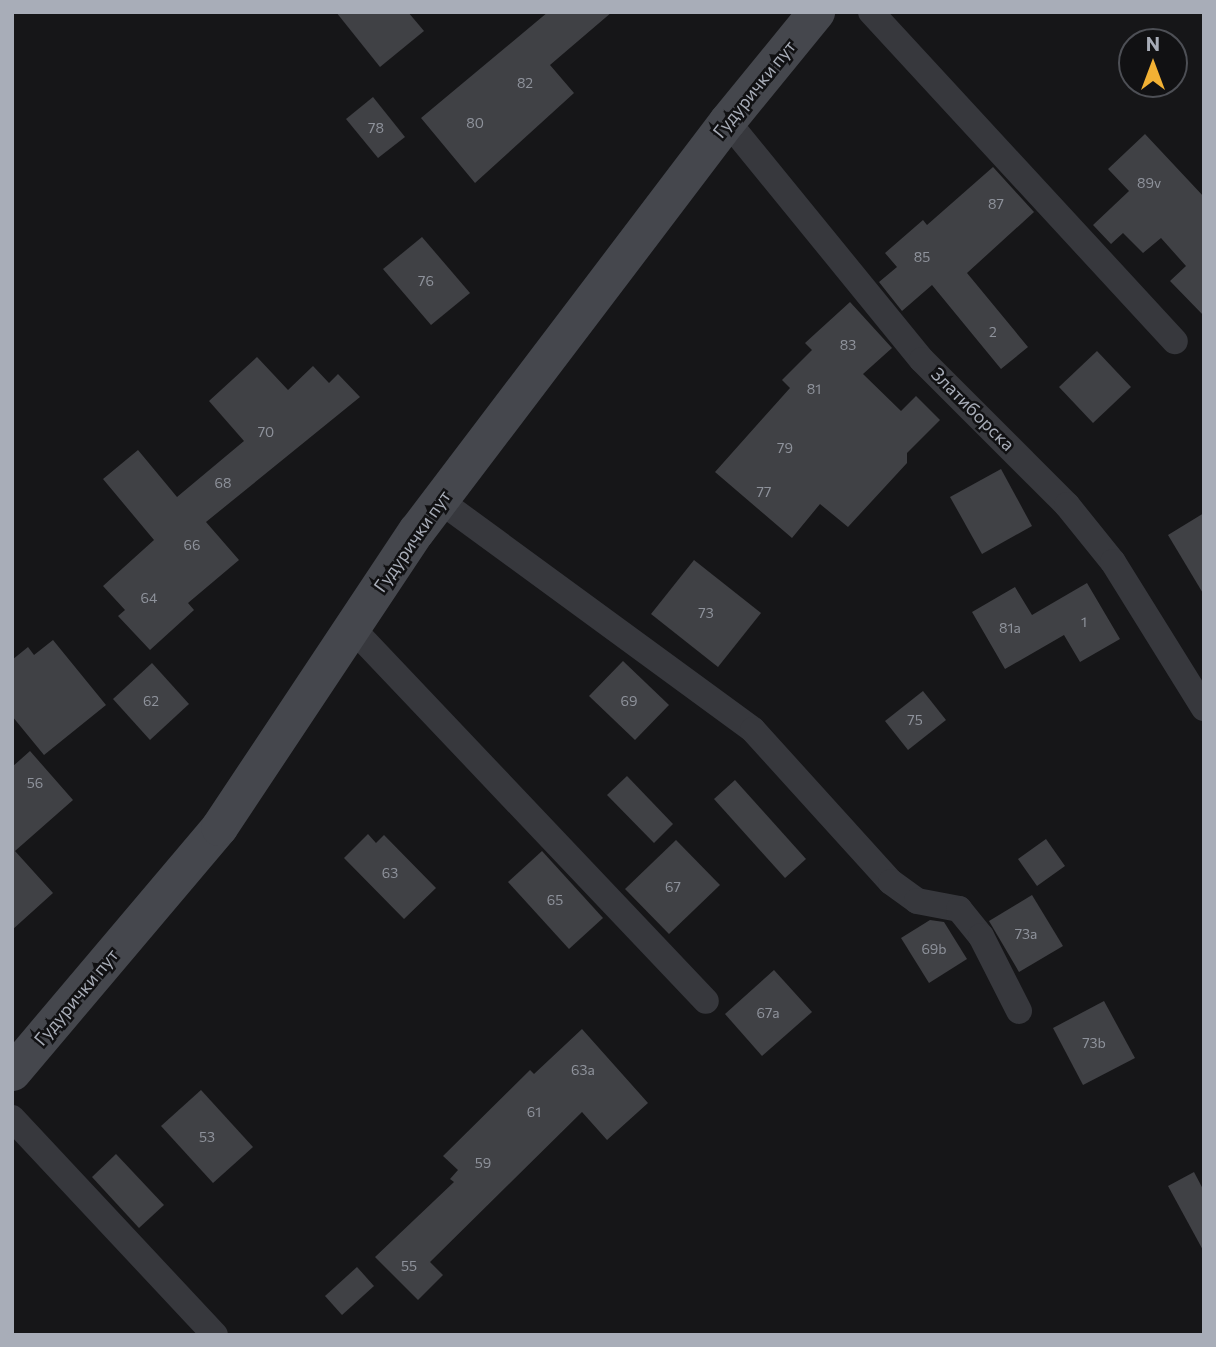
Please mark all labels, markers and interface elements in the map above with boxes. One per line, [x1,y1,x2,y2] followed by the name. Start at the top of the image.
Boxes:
[1118,28,1188,98] north arrow
[1146,32,1160,55] text: N
[708,36,800,142] street label: Гудурички пут
[517,75,533,91] house number: 82
[466,115,484,131] house number: 80
[368,120,384,136] house number: 78
[1137,175,1161,191] house number: 89v
[988,196,1004,212] house number: 87
[914,249,930,265] house number: 85
[418,273,434,289] house number: 76
[989,324,997,340] house number: 2
[840,337,856,353] house number: 83
[927,363,1019,455] street label: Златиборска
[807,381,821,397] house number: 81
[258,424,274,440] house number: 70
[777,440,793,456] house number: 79
[215,475,231,491] house number: 68
[757,484,771,500] house number: 77
[369,486,455,596] street label: Гудурички пут
[184,537,200,553] house number: 66
[141,590,157,606] house number: 64
[698,605,714,621] house number: 73
[1081,614,1087,630] house number: 1
[999,620,1021,636] house number: 81a
[143,693,159,709] house number: 62
[621,693,637,709] house number: 69
[907,712,923,728] house number: 75
[27,775,43,791] house number: 56
[382,865,398,881] house number: 63
[665,879,681,895] house number: 67
[547,892,563,908] house number: 65
[1015,926,1037,942] house number: 73a
[921,941,947,957] house number: 69b
[29,944,123,1050] street label: Гудурички пут
[757,1005,779,1021] house number: 67a
[1082,1035,1106,1051] house number: 73b
[571,1062,595,1078] house number: 63a
[527,1104,541,1120] house number: 61
[199,1129,215,1145] house number: 53
[475,1155,491,1171] house number: 59
[401,1258,417,1274] house number: 55

